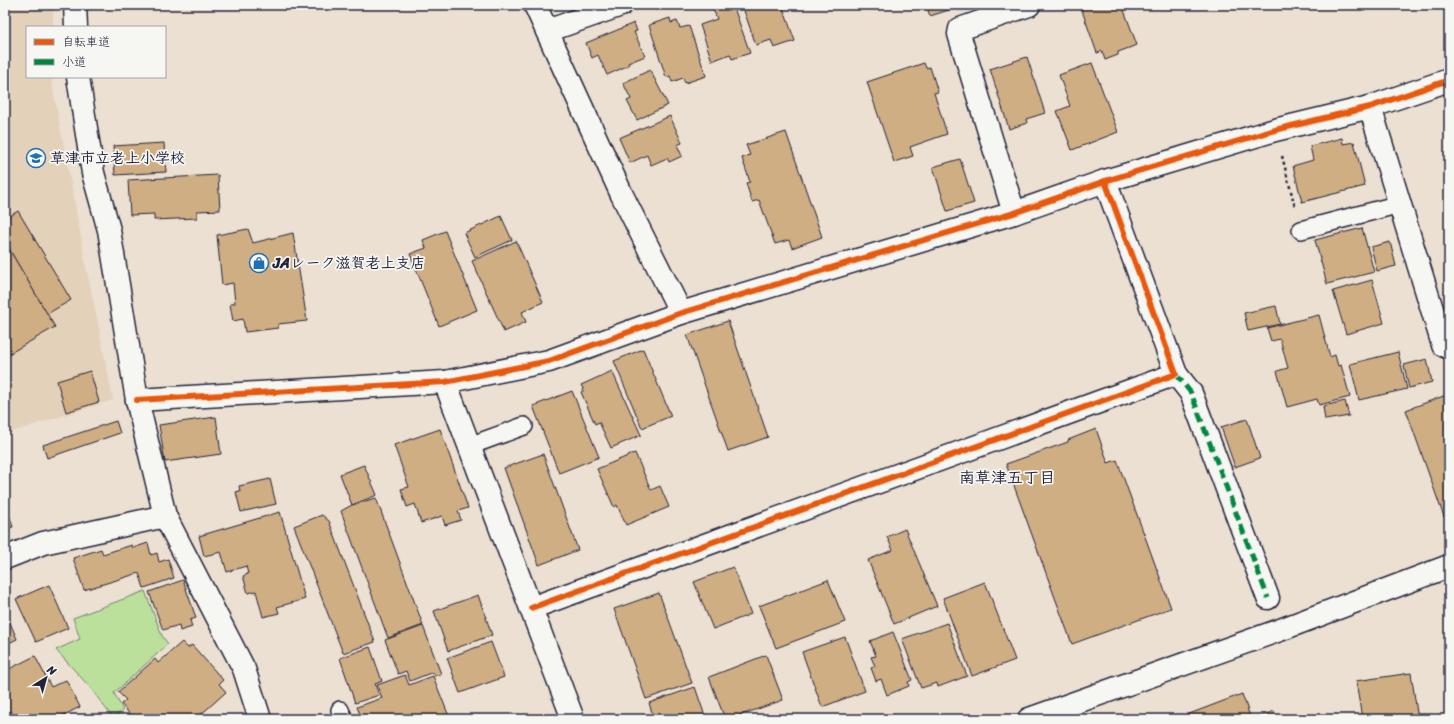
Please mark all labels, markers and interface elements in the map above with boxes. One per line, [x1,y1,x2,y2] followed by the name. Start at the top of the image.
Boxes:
[26,26,166,78] legend
[62,31,110,53] text: 自転車道
[62,51,86,73] text: 小道
[50,145,185,171] place label: 草津市立老上小学校
[25,147,47,169] school or university icon: 草津市立老上小学校
[272,250,425,276] place label: JAレーク滋賀老上支店
[248,252,270,274] shop icon: JAレーク滋賀老上支店
[959,463,1055,492] district label: 南草津五丁目
[26,658,66,698] north arrow
[42,660,61,681] text: N

